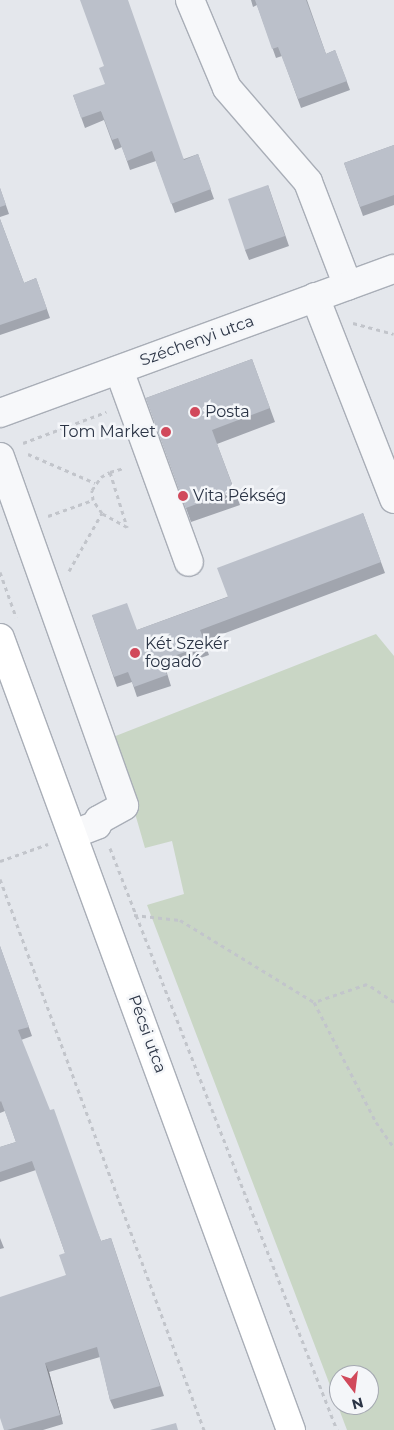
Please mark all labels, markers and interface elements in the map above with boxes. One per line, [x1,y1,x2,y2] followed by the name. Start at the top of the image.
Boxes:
[137,311,257,371] street label: Széchenyi utca
[205,402,250,422] place label: Posta
[189,406,201,418] marker: Posta
[60,422,156,442] place label: Tom Market
[160,426,172,438] marker: Tom Market
[193,486,287,506] place label: Vita Pékség
[177,490,189,502] marker: Vita Pékség
[145,634,229,672] place label: Két Szekér fogadó
[129,647,141,659] marker: Két Szekér fogadó
[124,992,170,1076] street label: Pécsi utca
[329,1365,379,1415] north arrow
[350,1393,365,1414] text: N

